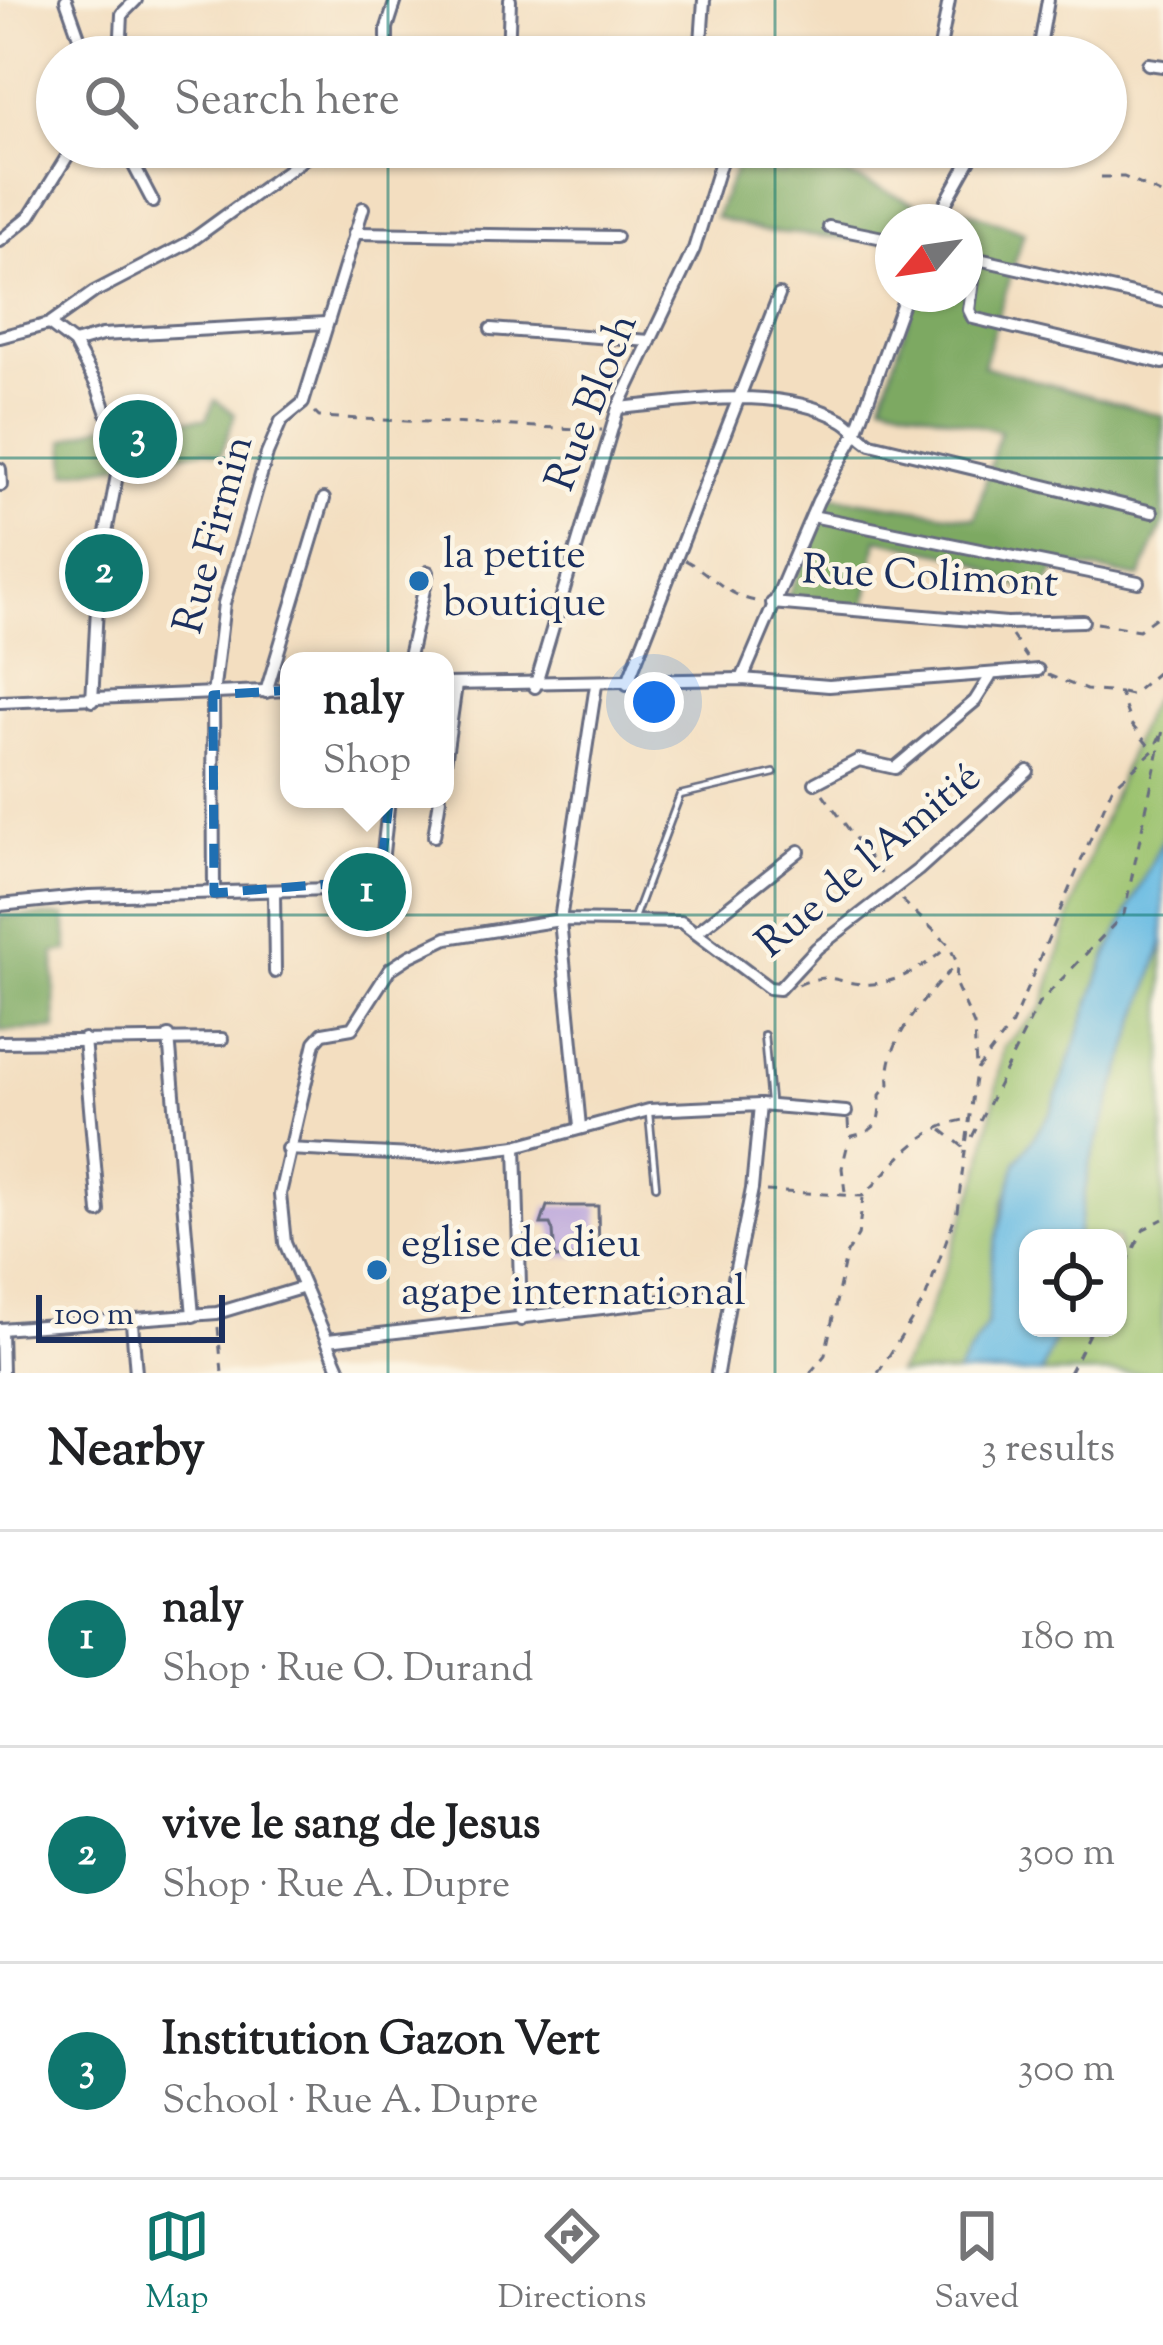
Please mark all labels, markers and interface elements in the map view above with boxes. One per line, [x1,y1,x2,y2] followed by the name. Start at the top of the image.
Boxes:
[36,36,1127,168] search box
[78,69,144,135] icon: search
[174,70,400,135] text: Search here
[875,204,983,312] north arrow
[533,306,655,500] street label: Rue Bloch
[99,394,177,484] pin: 3
[161,429,271,641] street label: Rue Firmin
[443,527,606,635] place label: la petite boutique
[65,528,143,618] pin: 2
[800,542,1060,616] street label: Rue Colimont
[406,568,432,594] marker: la petite boutique
[280,652,454,808] popup
[323,670,405,735] text: naly
[624,672,684,732] your location
[323,735,411,791] text: Shop
[744,750,996,974] street label: Rue de l'Amitié
[328,847,406,937] pin: 1
[401,1216,746,1324] place label: eglise de dieu agape international
[1019,1229,1127,1337] map controls
[1019,1229,1127,1337] button: locate
[364,1257,390,1283] marker: eglise de dieu agape international
[36,1289,225,1342] scale bar
[54,1292,134,1340] text: 100 m
[48,1415,205,1488] text: Nearby
[981,1423,1115,1479] text: 3 results
[162,1578,244,1643] text: naly
[80,1611,94,1667] text: 1
[1021,1611,1115,1667] text: 180 m
[162,1643,534,1699] text: Shop · Rue O. Durand
[162,1794,541,1859] text: vive le sang de Jesus
[78,1827,96,1883] text: 2
[1018,1827,1115,1883] text: 300 m
[162,1859,510,1915] text: Shop · Rue A. Dupre
[162,2010,600,2075] text: Institution Gazon Vert
[79,2043,95,2099] text: 3
[1018,2043,1115,2099] text: 300 m
[162,2075,538,2131] text: School · Rue A. Dupre
[144,2203,210,2323] tab: Map
[498,2203,647,2323] tab: Directions
[934,2203,1019,2323] tab: Saved

